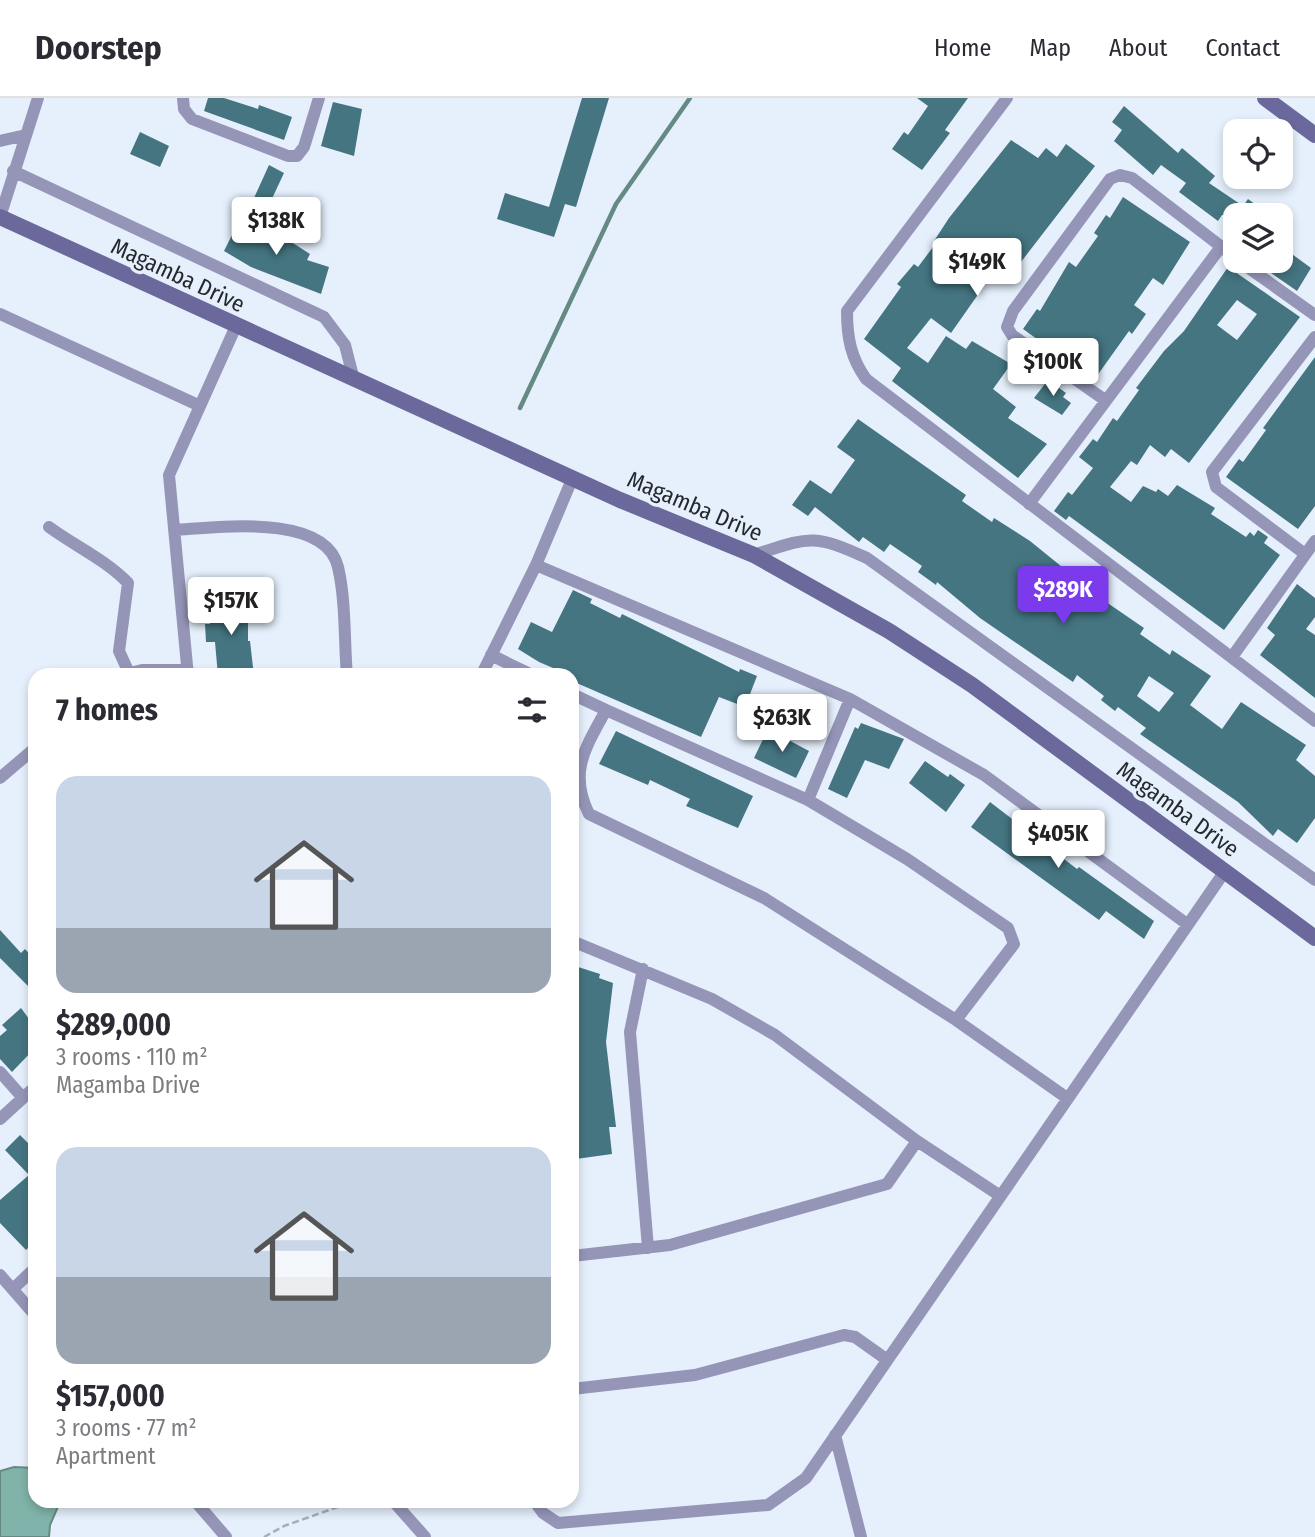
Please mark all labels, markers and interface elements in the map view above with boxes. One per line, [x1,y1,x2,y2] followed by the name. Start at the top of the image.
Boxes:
[35,28,162,68] text: Doorstep
[934,34,991,62] text: Home
[1029,34,1071,62] text: Map
[1109,34,1167,62] text: About
[1205,34,1280,62] text: Contact
[1223,119,1293,273] map controls
[1223,119,1293,189] button: locate
[227,198,325,257] pin: $138K
[1223,203,1293,273] button: layers
[248,206,304,234] text: $138K
[107,232,249,318] street label: Magamba Drive
[928,238,1026,298] pin: $149K
[948,247,1006,275] text: $149K
[1004,338,1102,398] pin: $100K
[1024,347,1082,375] text: $100K
[623,465,767,547] street label: Magamba Drive
[1014,566,1112,626] pin: $289K
[1033,575,1093,603] text: $289K
[182,578,280,637] pin: $157K
[204,586,258,614] text: $157K
[513,691,551,729] icon: filters
[56,692,158,728] text: 7 homes
[733,694,831,754] pin: $263K
[753,703,811,731] text: $263K
[1111,755,1245,863] street label: Magamba Drive
[1009,810,1107,870] pin: $405K
[1028,819,1088,847] text: $405K
[241,822,367,948] icon: home
[56,1007,171,1043] text: $289,000
[56,1043,207,1071] text: 3 rooms · 110 m²
[56,1071,200,1099] text: Magamba Drive
[241,1193,367,1319] icon: home
[56,1378,165,1414] text: $157,000
[56,1414,197,1442] text: 3 rooms · 77 m²
[56,1442,156,1470] text: Apartment

